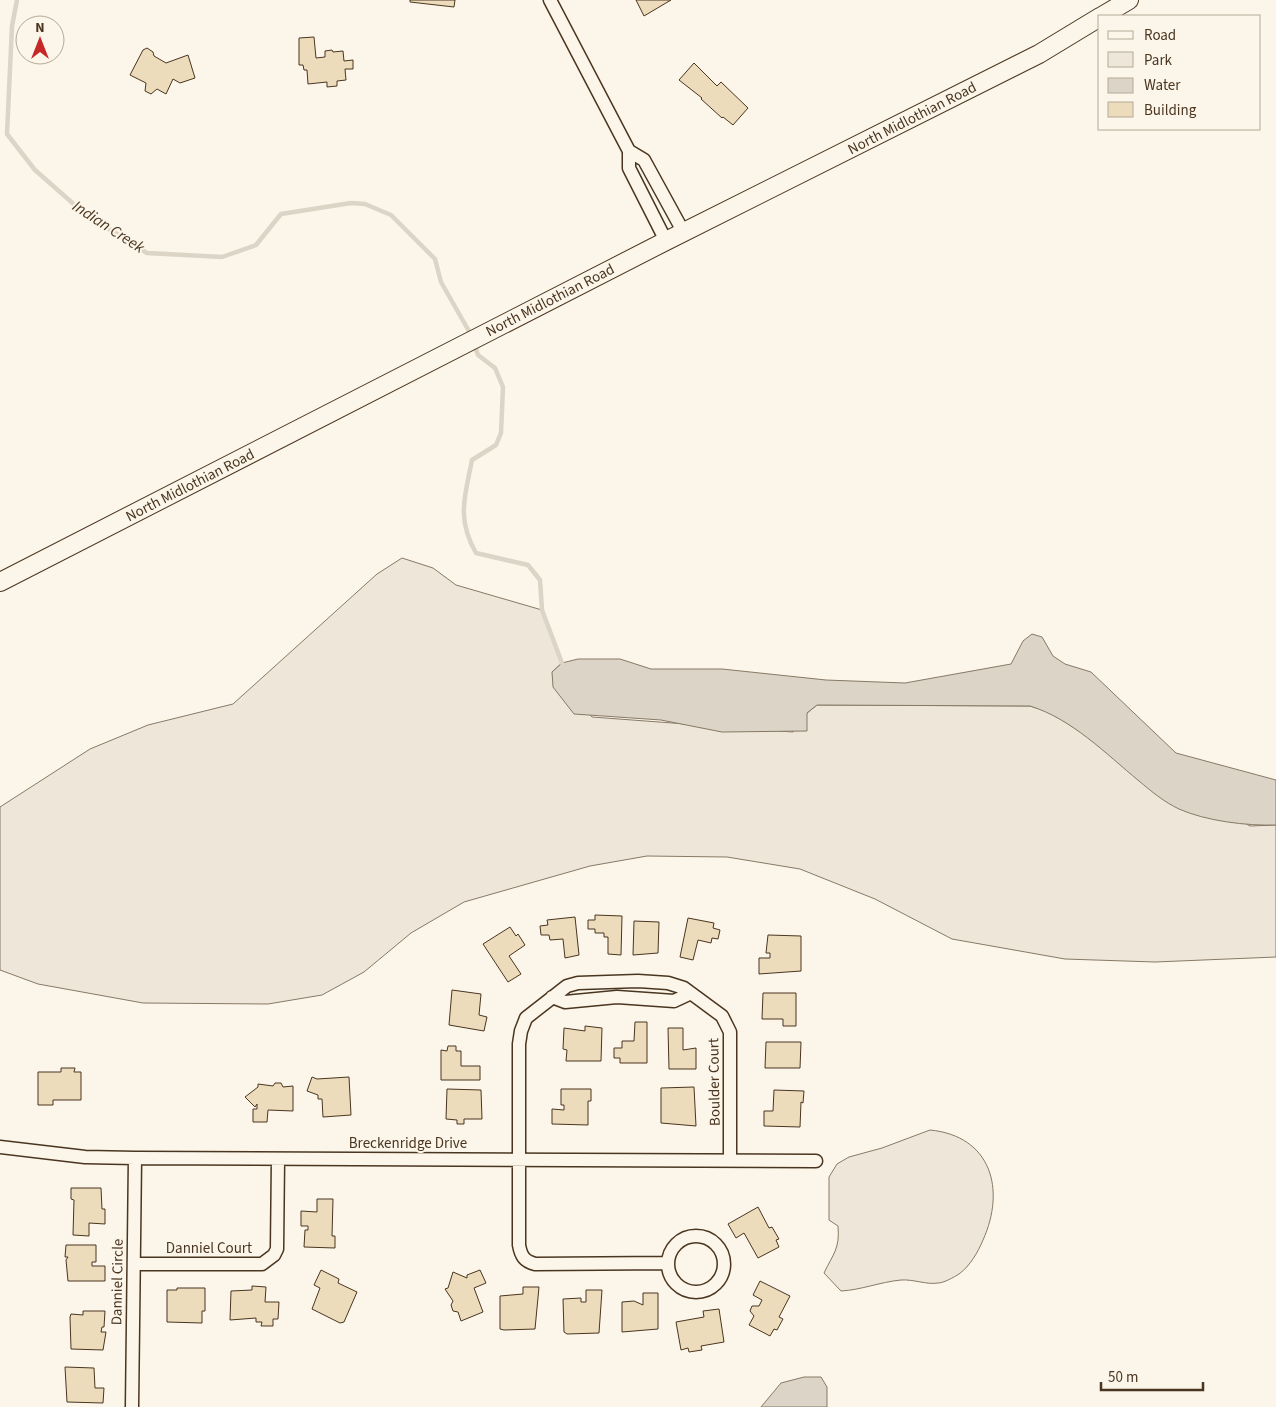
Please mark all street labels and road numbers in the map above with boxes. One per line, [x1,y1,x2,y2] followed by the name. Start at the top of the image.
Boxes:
[844,77,980,160] street label: North Midlothian Road
[482,259,618,342] street label: North Midlothian Road
[122,444,258,527] street label: North Midlothian Road
[703,1038,726,1126] street label: Boulder Court
[349,1133,467,1154] street label: Breckenridge Drive
[166,1238,252,1259] street label: Danniel Court
[106,1239,129,1325] street label: Danniel Circle

